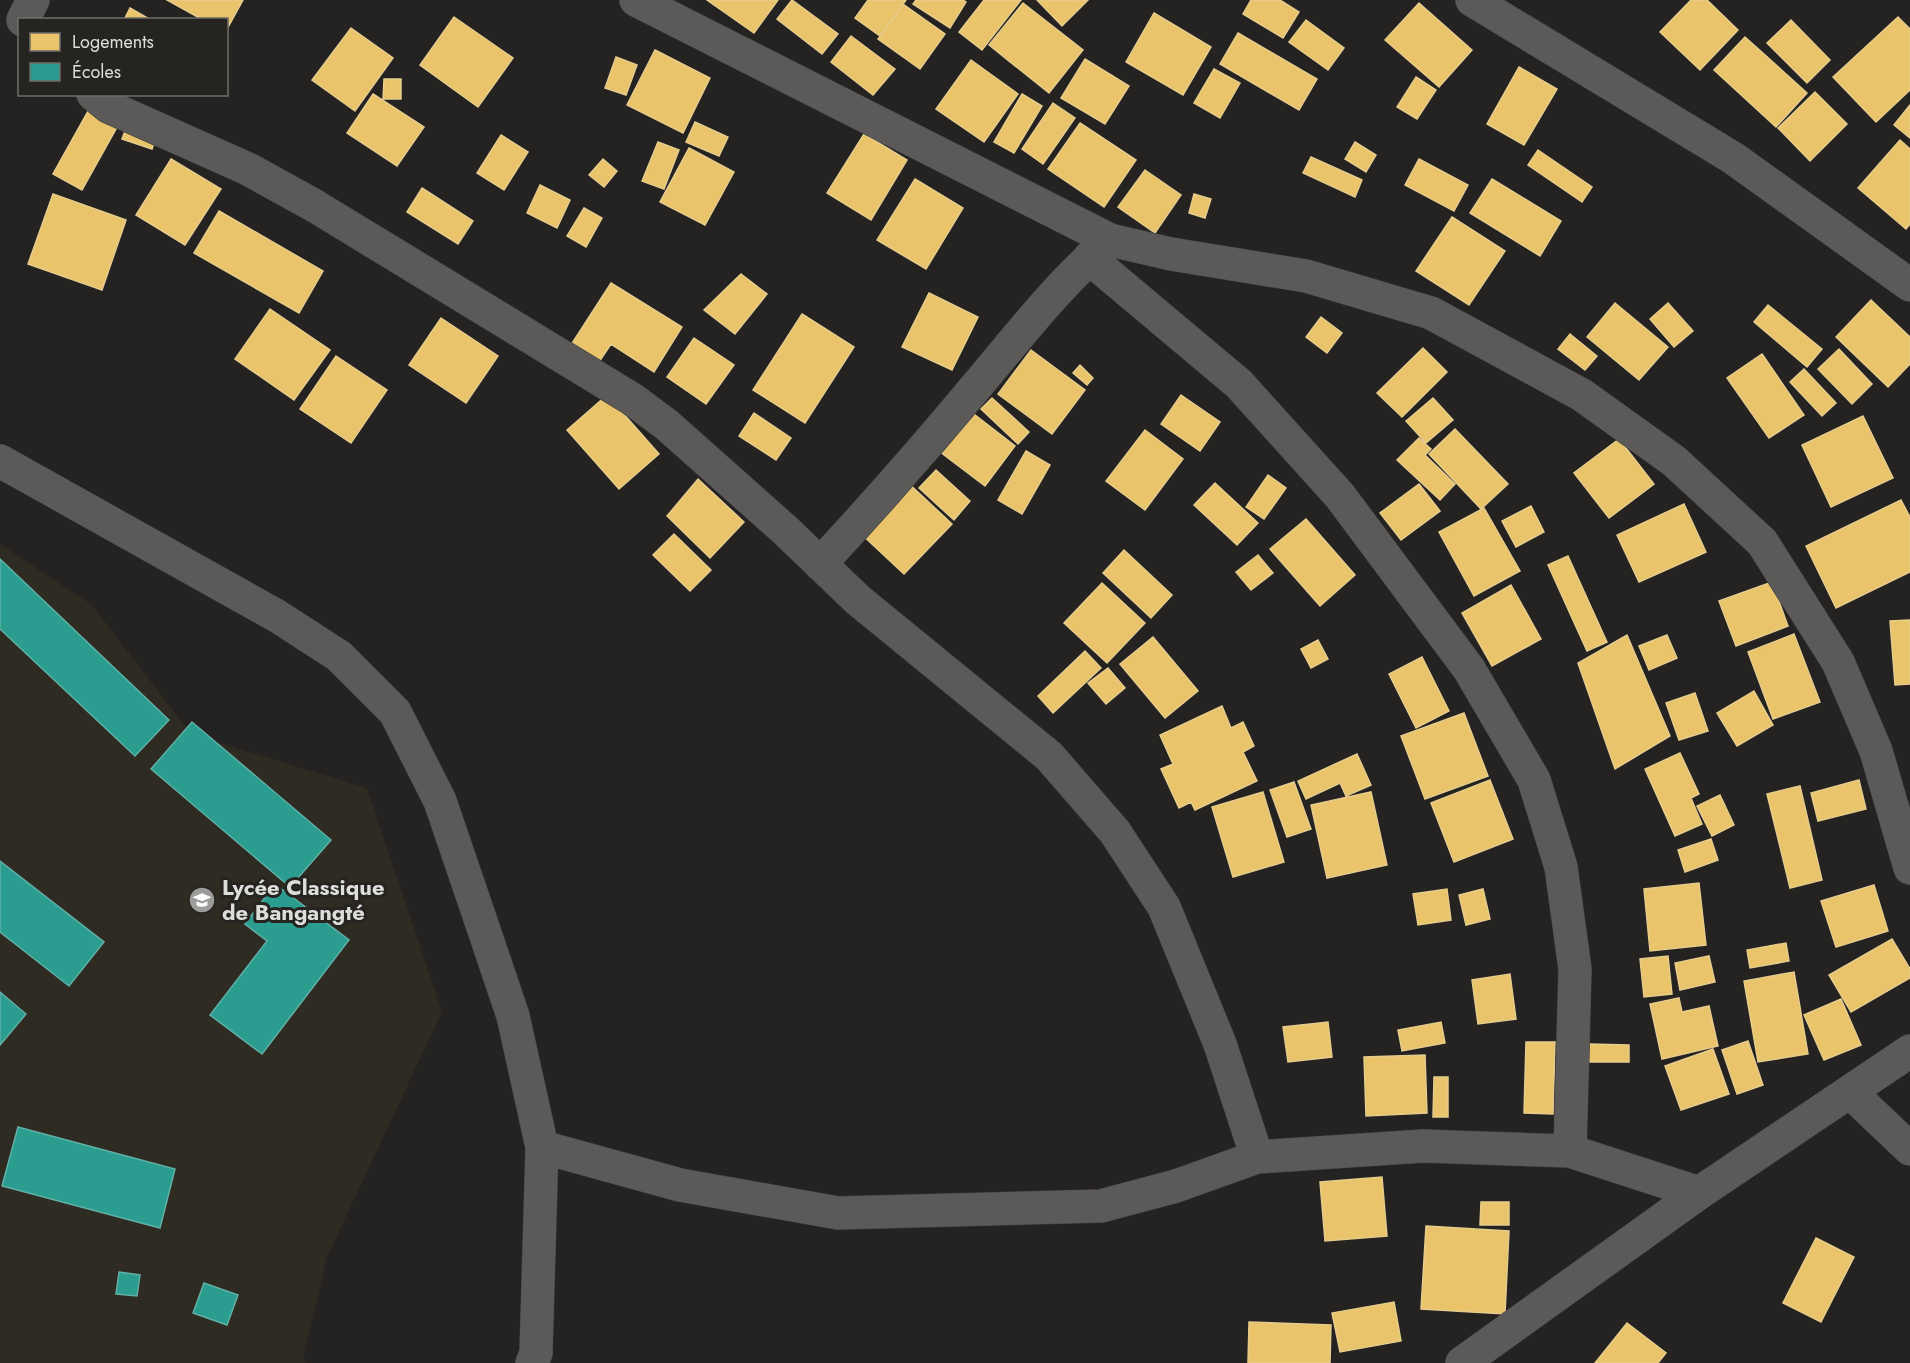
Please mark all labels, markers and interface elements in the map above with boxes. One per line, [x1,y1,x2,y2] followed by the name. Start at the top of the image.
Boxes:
[18,18,228,96] legend
[72,29,154,55] text: Logements
[72,59,121,85] text: Écoles
[222,871,385,928] place label: Lycée Classique de Bangangté
[187,885,217,915] school or university icon: Lycée Classique de Bangangté

